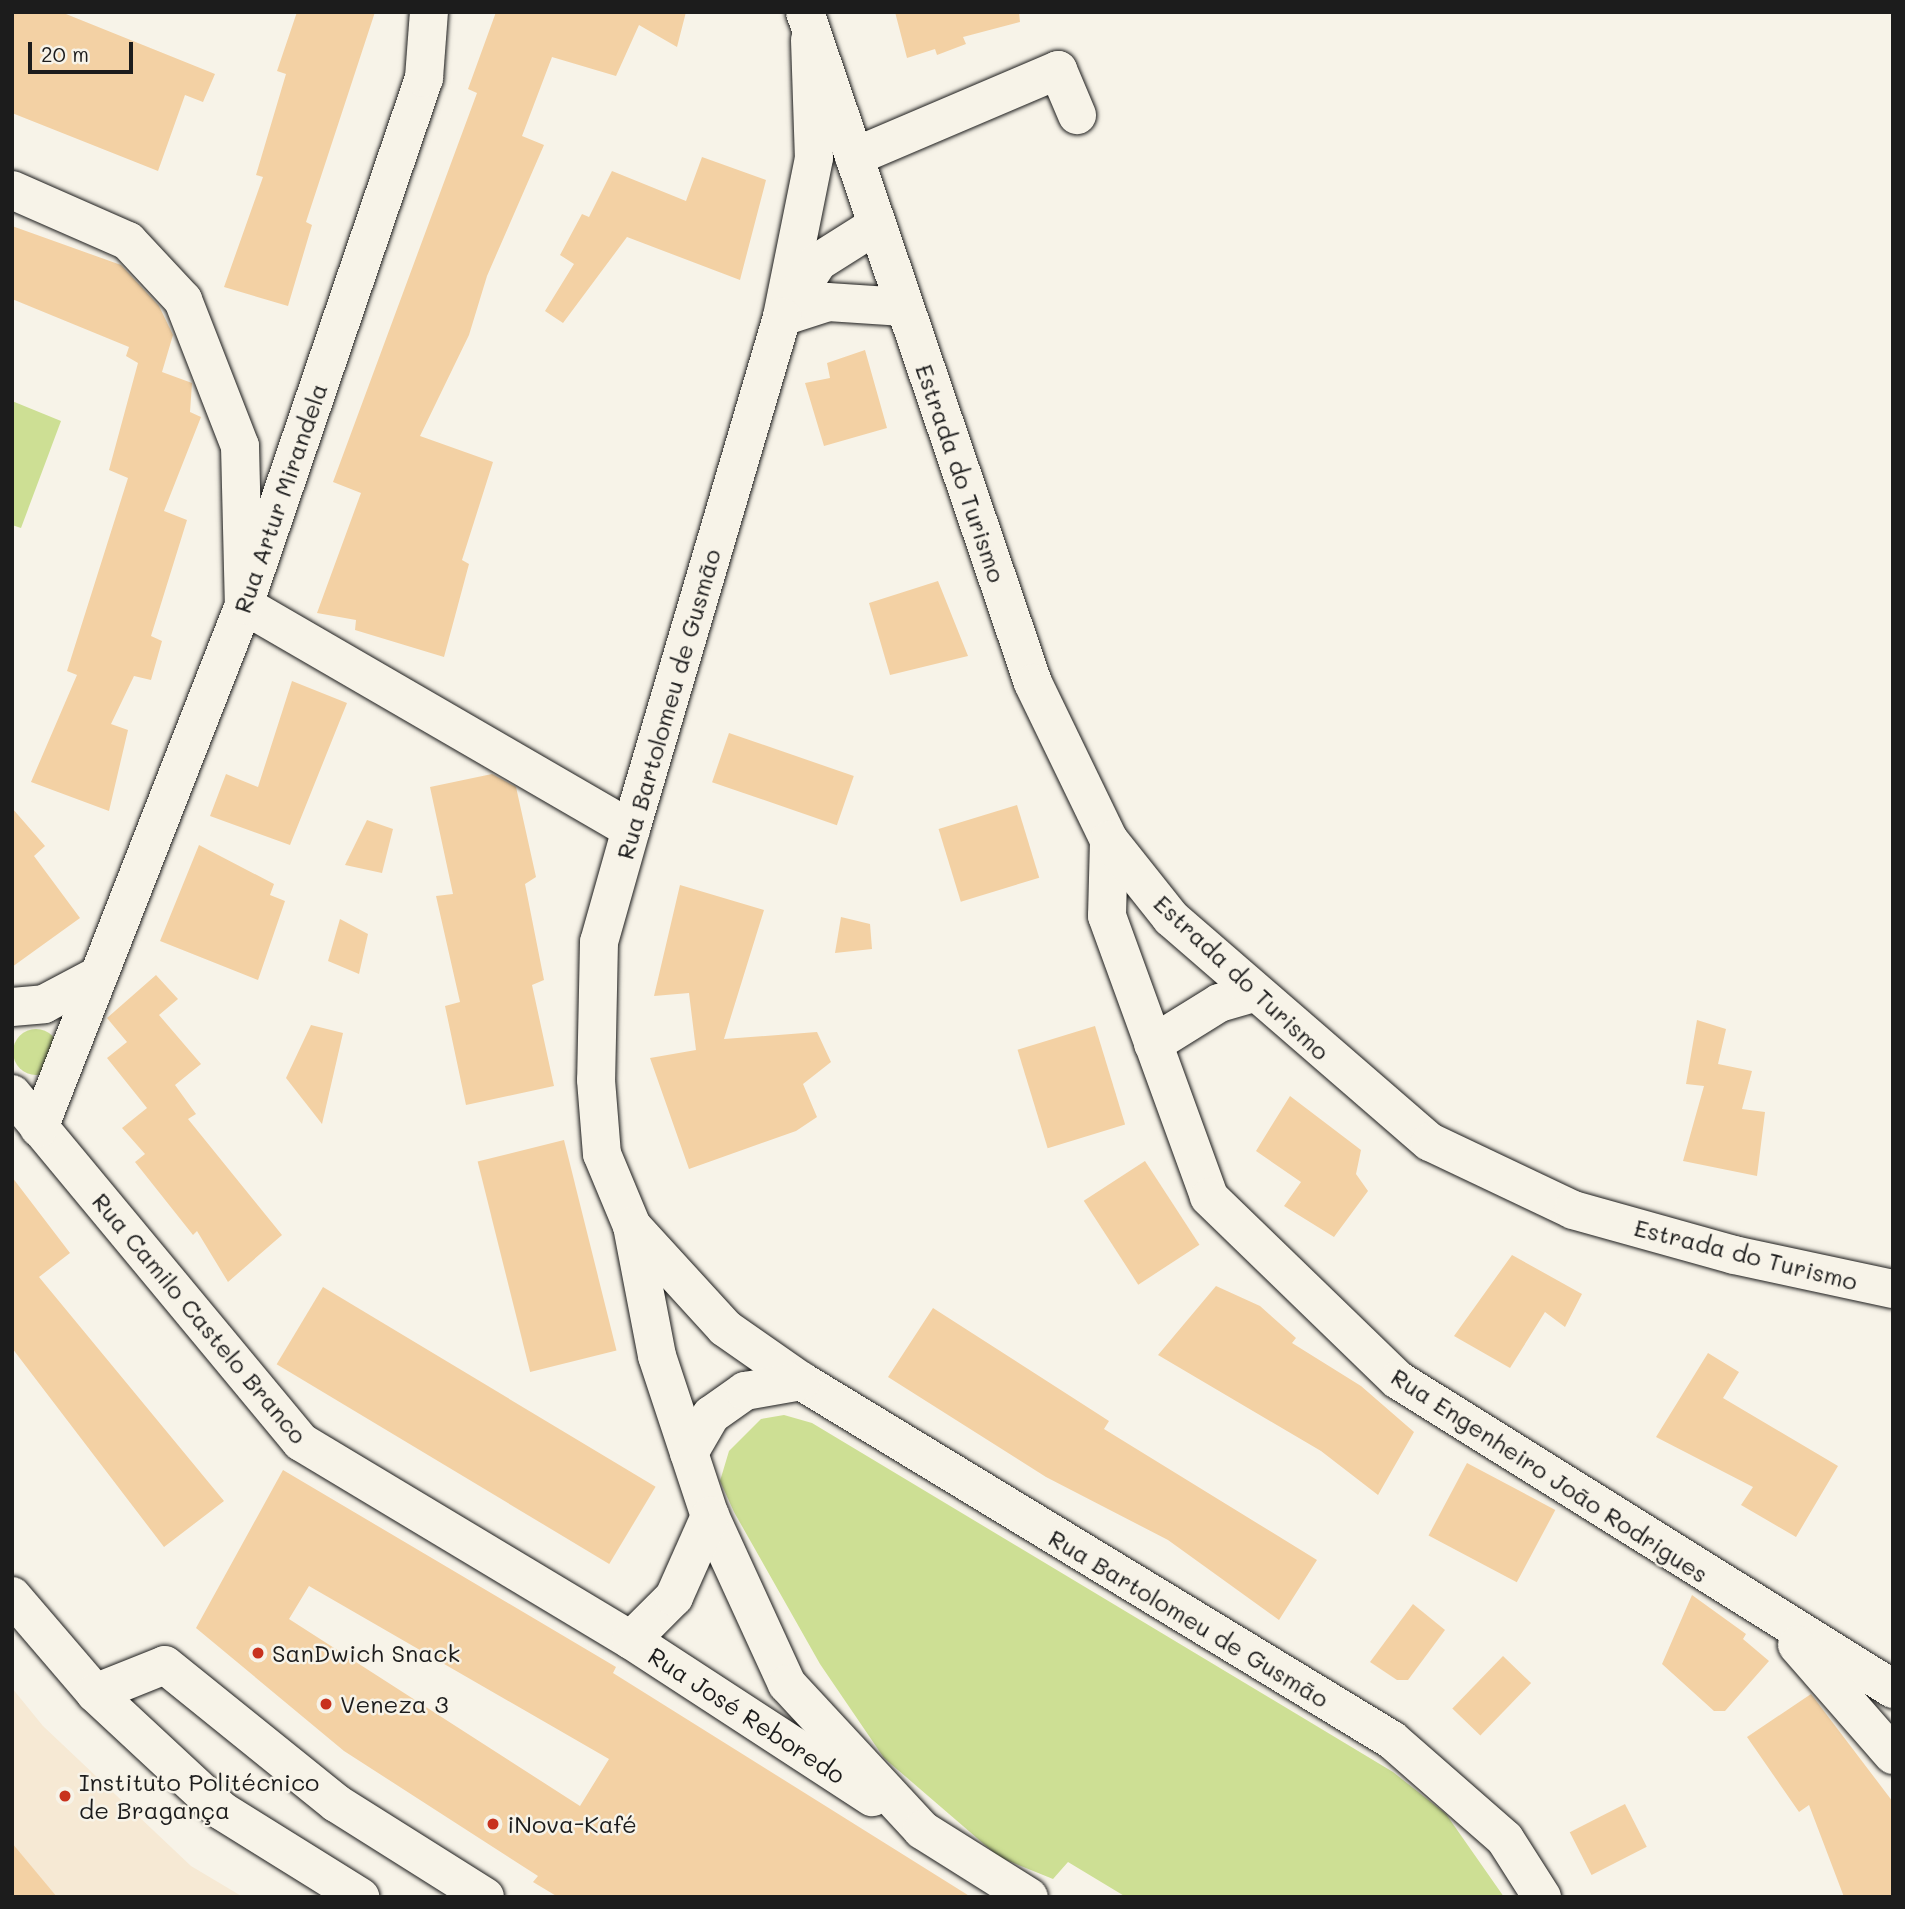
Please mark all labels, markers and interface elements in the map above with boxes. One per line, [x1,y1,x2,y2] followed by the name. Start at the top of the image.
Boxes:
[32,28,136,72] scale bar
[41,40,89,67] text: 20 m
[910,360,1012,586] street label: Estrada do Turismo
[227,379,333,617] street label: Rua Artur Mirandela
[610,545,726,863] street label: Rua Bartolomeu de Gusmão
[1148,888,1336,1066] street label: Estrada do Turismo
[87,1187,313,1449] street label: Rua Camilo Castelo Branco
[1631,1212,1861,1296] street label: Estrada do Turismo
[1386,1362,1714,1588] street label: Rua Engenheiro João Rodrigues
[1044,1523,1334,1713] street label: Rua Bartolomeu de Gusmão
[272,1639,460,1667] place label: SanDwich Snack
[643,1641,851,1789] street label: Rua José Reboredo
[250,1645,266,1661] marker: SanDwich Snack
[340,1690,448,1718] place label: Veneza 3
[318,1696,334,1712] marker: Veneza 3
[79,1768,319,1824] place label: Instituto Politécnico de Bragança
[57,1788,73,1804] marker: Instituto Politécnico de Bragança
[507,1810,637,1838] place label: iNova-Kafé
[485,1816,501,1832] marker: iNova-Kafé

